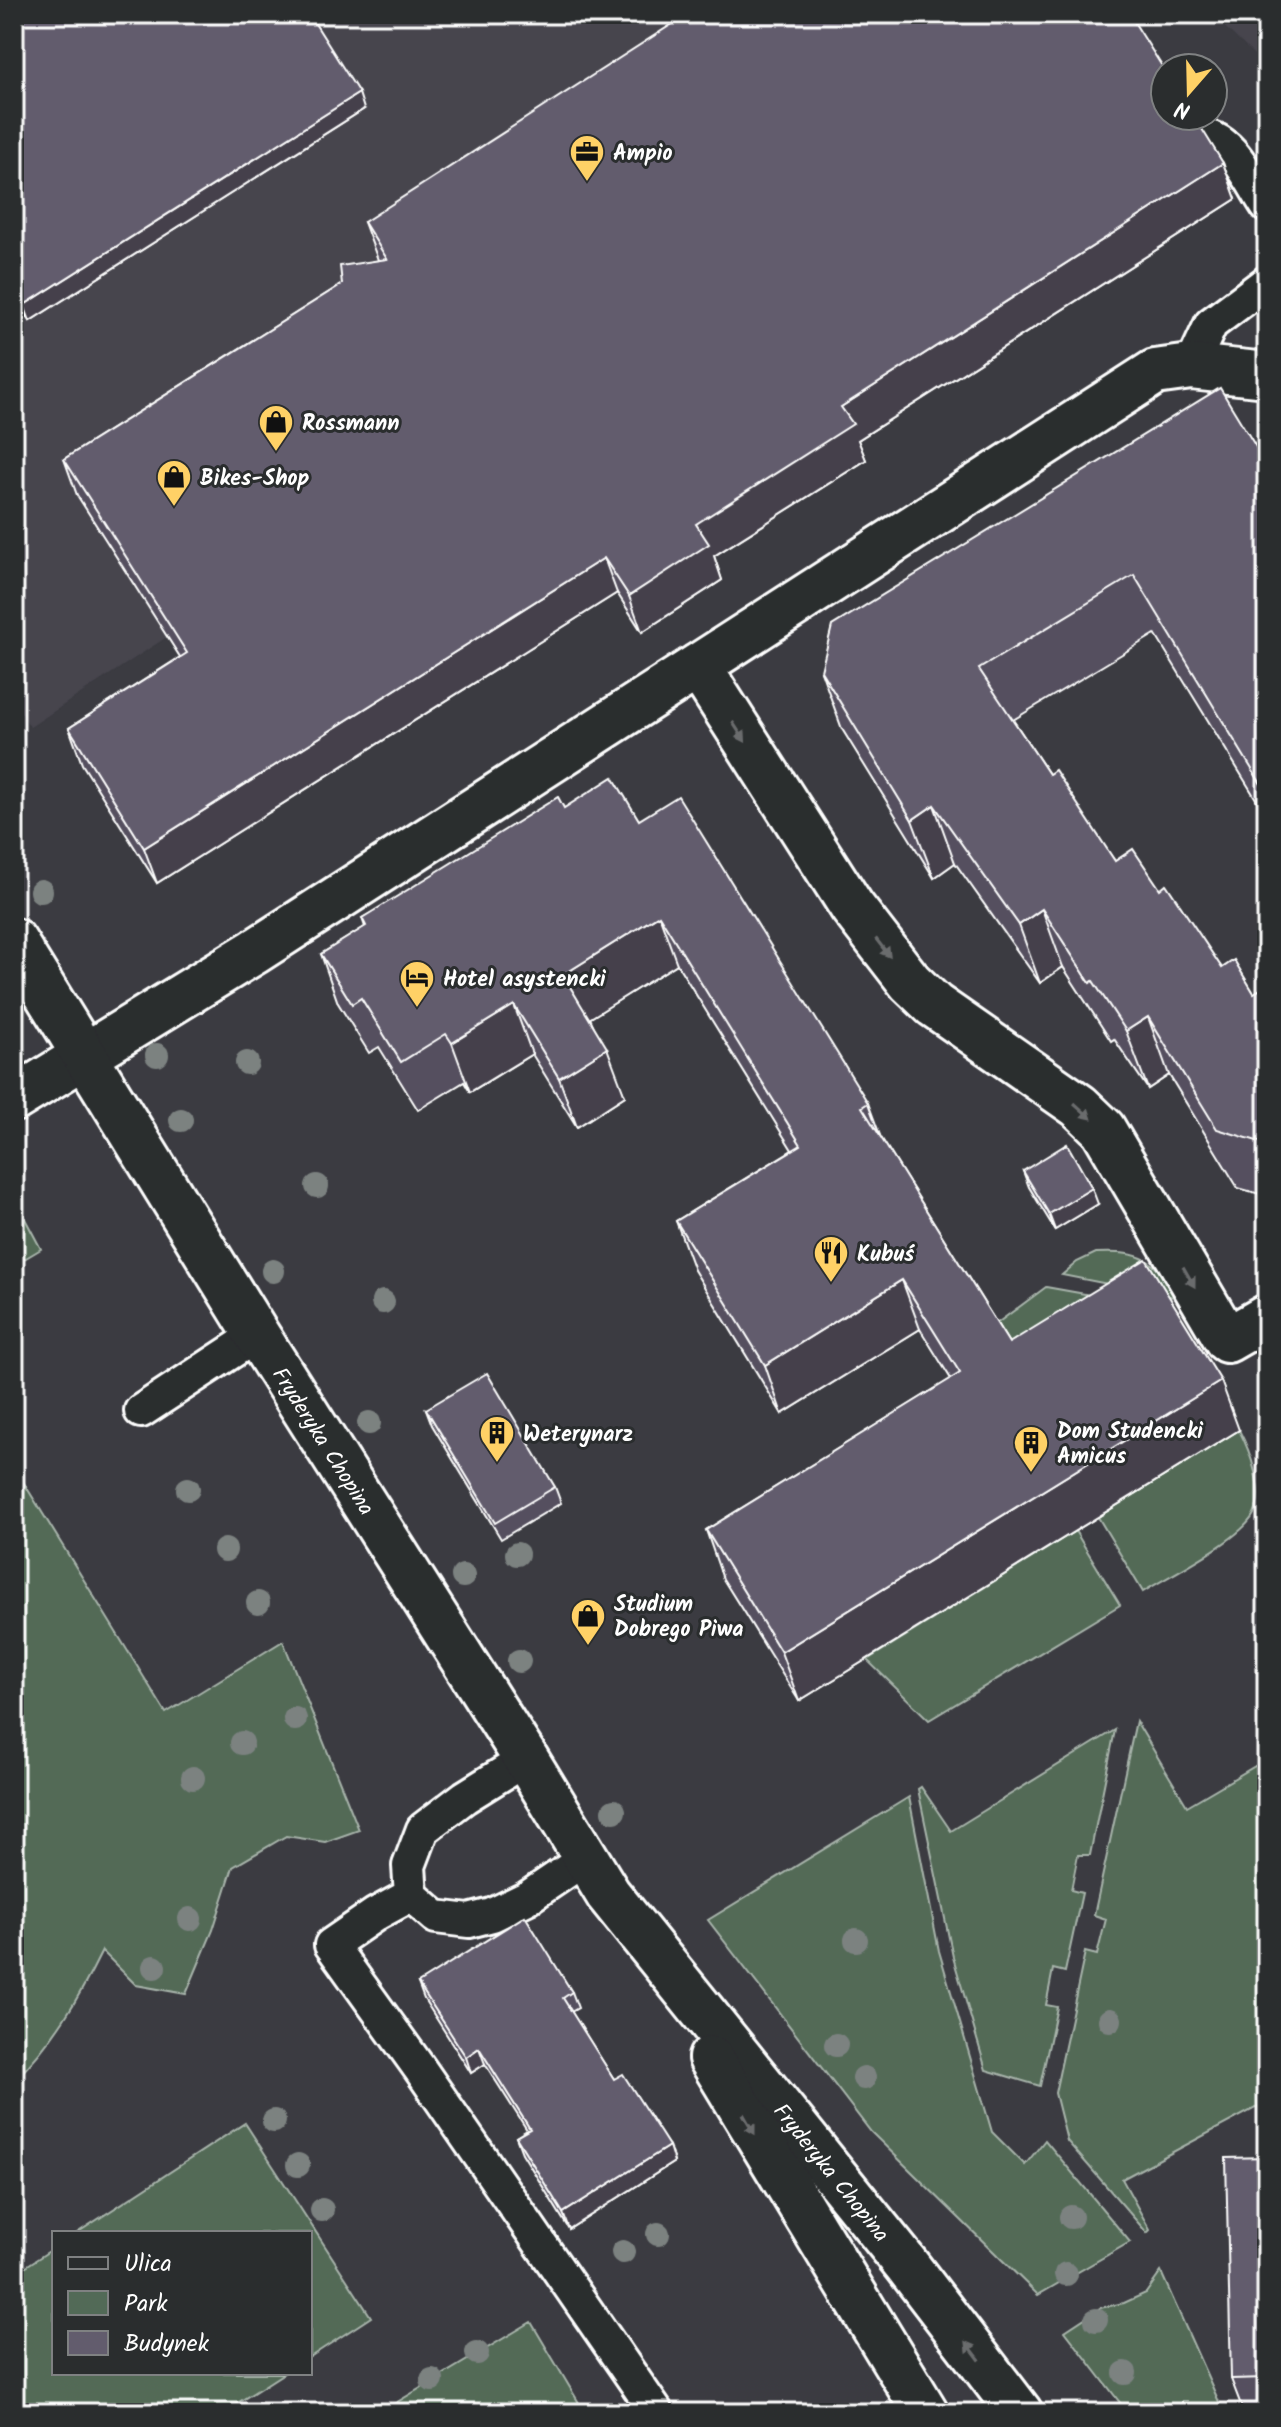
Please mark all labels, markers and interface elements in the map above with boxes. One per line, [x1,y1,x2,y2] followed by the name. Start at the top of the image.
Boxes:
[1149,52,1229,132] north arrow
[1170,90,1196,127] text: N
[568,133,606,183] office icon: Ampio
[613,137,672,172] place label: Ampio
[257,403,295,453] shop icon: Rossmann
[302,407,399,442] place label: Rossmann
[155,458,193,508] shop icon: Bikes-Shop
[200,462,310,497] place label: Bikes-Shop
[732,721,747,742] one-way arrow
[875,938,891,958] one-way arrow
[398,959,436,1009] hotel icon: Hotel asystencki
[443,963,607,998] place label: Hotel asystencki
[1074,1102,1093,1120] one-way arrow
[812,1234,850,1284] restaurant icon: Kubuś
[857,1238,915,1273] place label: Kubuś
[1182,1266,1196,1288] one-way arrow
[262,1361,382,1523] street label: Fryderyka Chopina
[478,1414,516,1464] building icon: Weterynarz
[1057,1415,1204,1475] place label: Dom Studencki Amicus
[523,1418,633,1453] place label: Weterynarz
[1012,1424,1050,1474] building icon: Dom Studencki Amicus
[614,1588,744,1648] place label: Studium Dobrego Piwa
[569,1597,607,1647] shop icon: Studium Dobrego Piwa
[763,2096,897,2251] street label: Fryderyka Chopina
[742,2113,756,2135] one-way arrow
[52,2231,312,2375] legend
[124,2245,172,2284] text: Ulica
[124,2285,168,2324] text: Park
[124,2325,210,2364] text: Budynek
[965,2341,981,2361] one-way arrow

